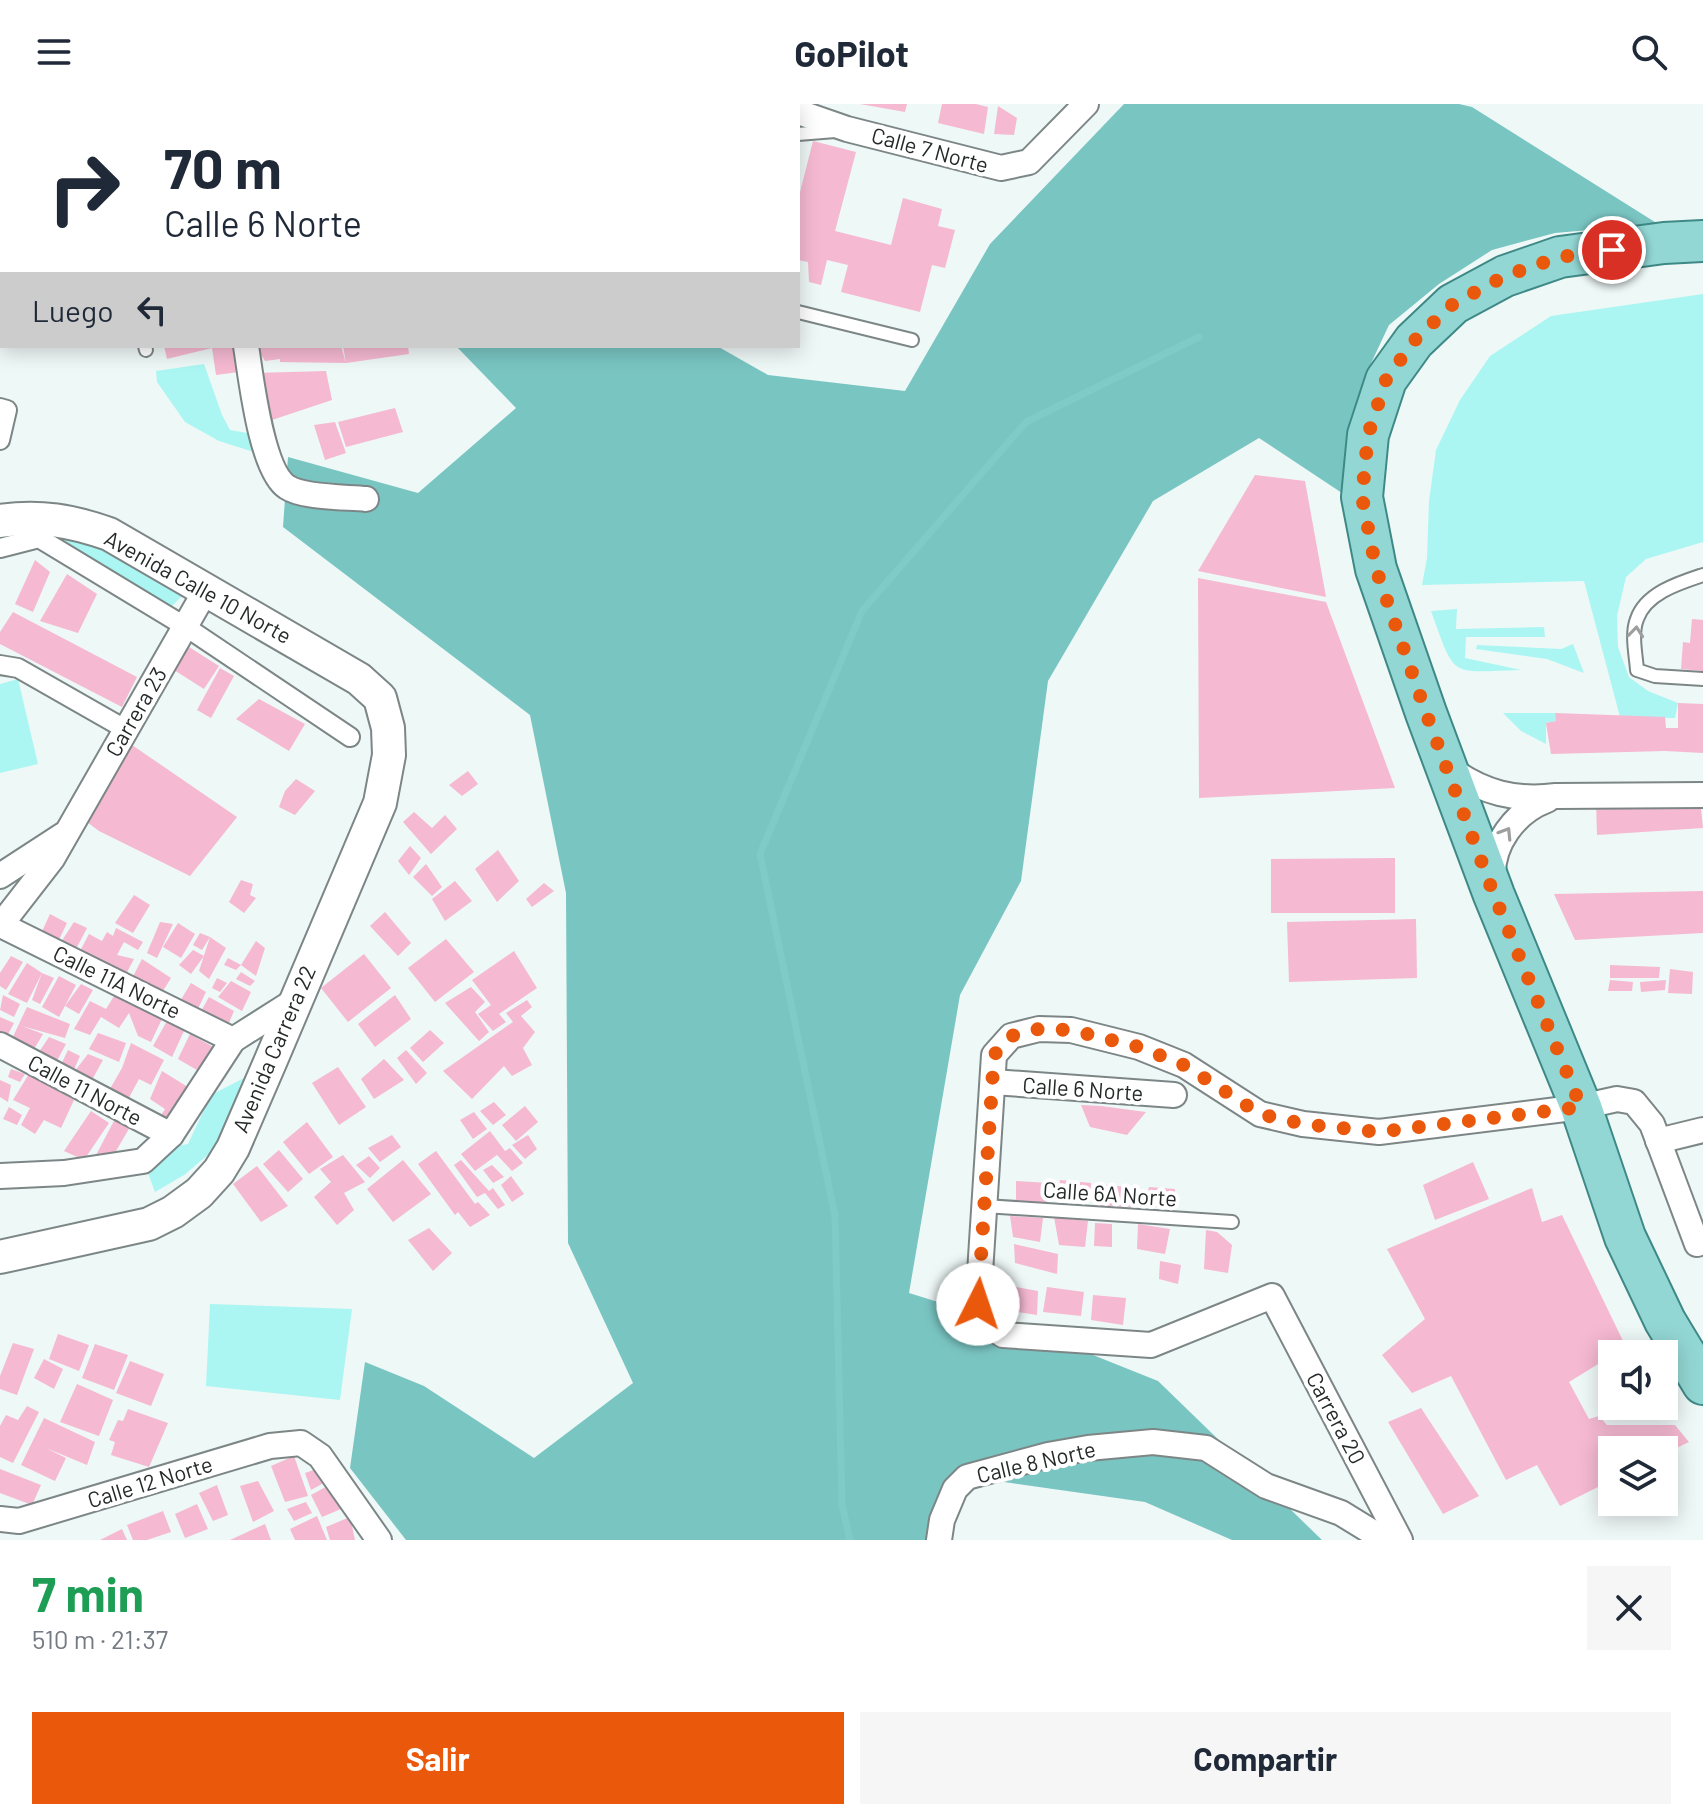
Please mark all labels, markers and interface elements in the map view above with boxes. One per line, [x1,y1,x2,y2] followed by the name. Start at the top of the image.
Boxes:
[32,30,76,74] icon: menu
[1627,30,1671,74] icon: search
[794,31,909,74] text: GoPilot
[869,121,992,177] street label: Calle 7 Norte
[164,133,282,200] text: 70 m
[32,136,136,240] icon: right
[164,201,362,244] text: Calle 6 Norte
[1578,216,1646,284] pin
[1590,228,1634,272] icon: arrive
[130,288,174,332] icon: left
[32,292,114,328] text: Luego
[101,524,296,648] street label: Avenida Calle 10 Norte
[1628,625,1645,638] one-way arrow
[99,662,171,761] street label: Carrera 23
[1496,828,1511,842] one-way arrow
[49,939,185,1023] street label: Calle 11A Norte
[226,961,320,1136] street label: Avenida Carrera 22
[24,1048,147,1130] street label: Calle 11 Norte
[1022,1071,1144,1105] street label: Calle 6 Norte
[1042,1175,1178,1211] street label: Calle 6A Norte
[936,1262,1020,1346] position arrow
[1598,1340,1678,1516] map controls
[1598,1340,1678,1420] button: sound
[1302,1367,1372,1468] street label: Carrera 20
[974,1435,1098,1487] street label: Calle 8 Norte
[1598,1436,1678,1516] button: layers
[84,1450,215,1512] street label: Calle 12 Norte
[32,1564,144,1622] text: 7 min
[1587,1566,1671,1650] button: close
[32,1623,168,1654] text: 510 m · 21:37
[32,1712,844,1804] button: Salir
[860,1712,1671,1804] button: Compartir

